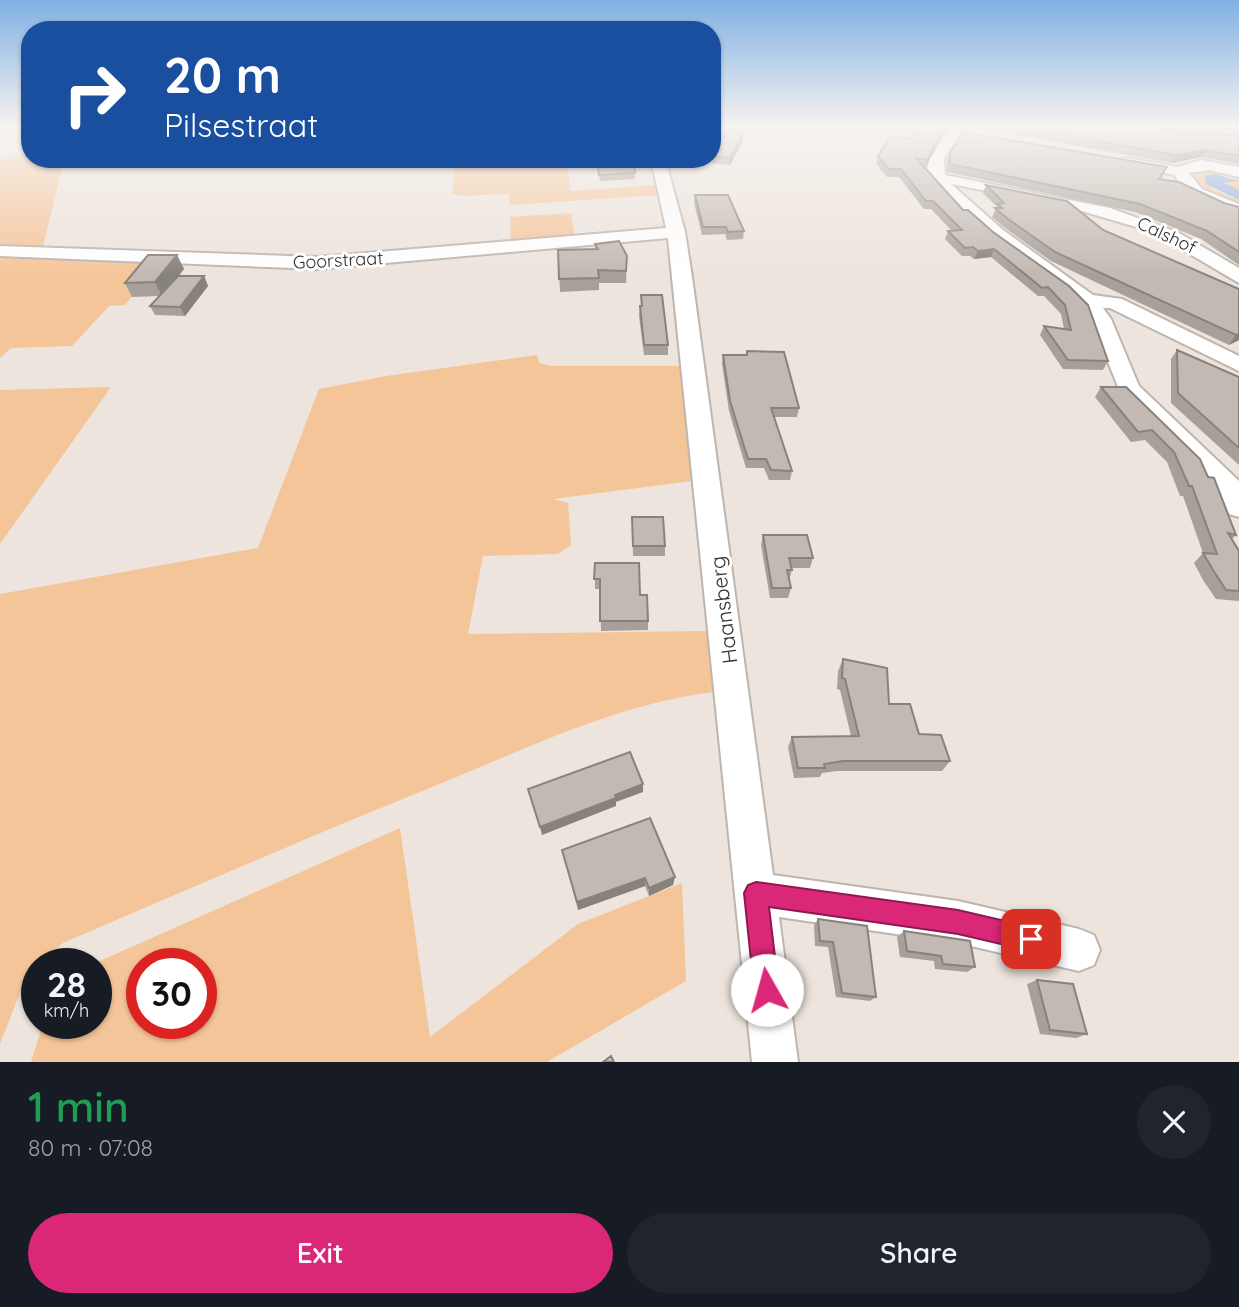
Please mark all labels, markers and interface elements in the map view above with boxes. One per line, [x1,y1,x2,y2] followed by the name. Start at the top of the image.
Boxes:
[164,44,281,105] text: 20 m
[49,49,140,140] icon: right
[164,105,318,145] text: Pilsestraat
[1134,211,1201,259] street label: Calshof
[292,246,384,274] street label: Goorstraat
[704,555,742,665] street label: Haansberg
[1001,909,1061,969] pin
[1012,920,1050,958] icon: arrive
[126,948,217,1039] speed limit sign: 30
[730,953,804,1027] position arrow
[47,962,86,1006] text: 28
[44,999,89,1022] text: km/h
[28,1080,129,1133] text: 1 min
[1137,1085,1211,1159] button: close
[28,1133,153,1162] text: 80 m · 07:08
[28,1213,613,1293] button: Exit
[627,1213,1211,1293] button: Share

